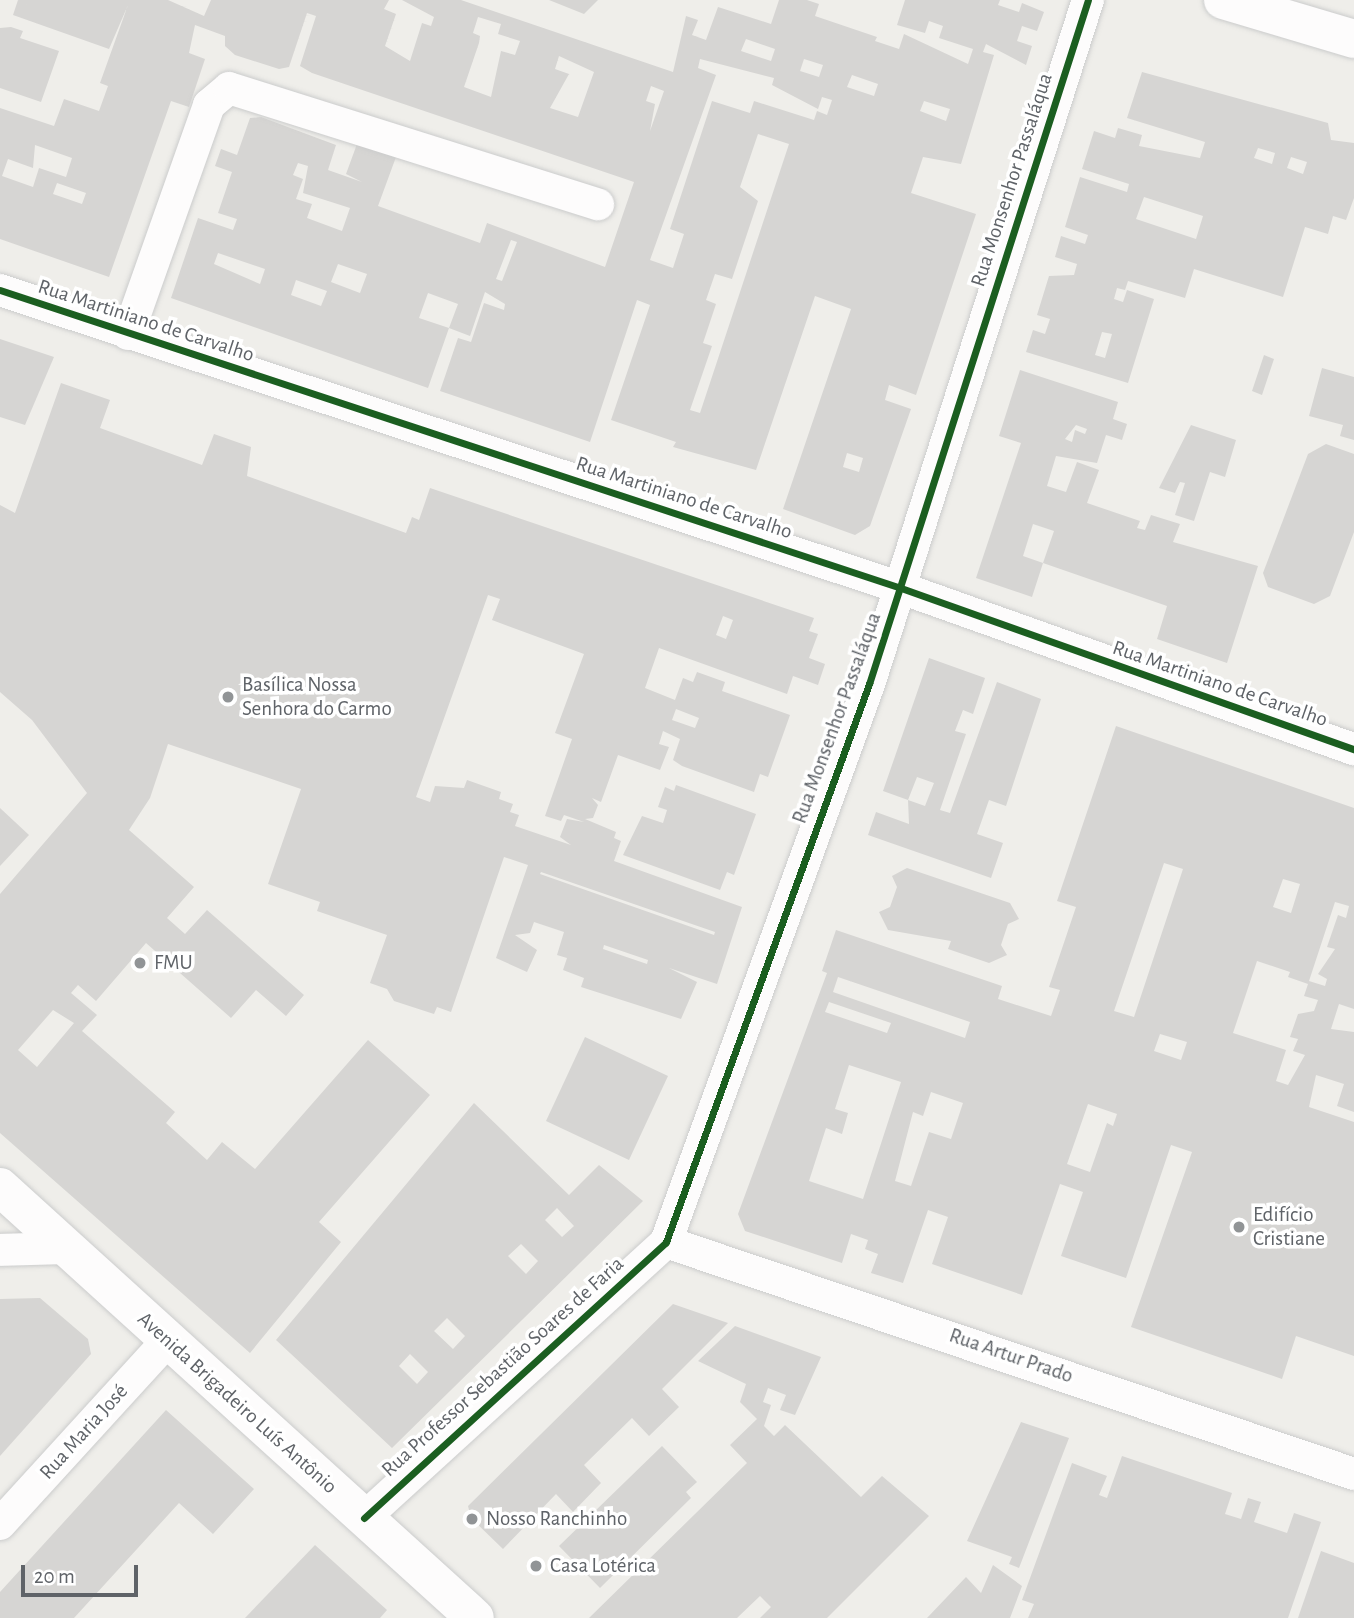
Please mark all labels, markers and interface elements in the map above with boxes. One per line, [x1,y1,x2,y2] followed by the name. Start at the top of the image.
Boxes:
[966,70,1058,290] street label: Rua Monsenhor Passaláqua
[35,274,257,368] street label: Rua Martiniano de Carvalho
[573,451,795,545] street label: Rua Martiniano de Carvalho
[787,609,887,827] street label: Rua Monsenhor Passaláqua
[1109,635,1331,733] street label: Rua Martiniano de Carvalho
[242,672,392,722] place label: Basílica Nossa Senhora do Carmo
[220,689,236,705] marker: Basílica Nossa Senhora do Carmo
[154,950,193,976] place label: FMU
[132,955,148,971] marker: FMU
[1253,1202,1325,1252] place label: Edifício Cristiane
[1231,1219,1247,1235] marker: Edifício Cristiane
[377,1252,629,1482] street label: Rua Professor Sebastião Soares de Faria
[132,1307,342,1499] street label: Avenida Brigadeiro Luís Antônio
[946,1323,1076,1389] street label: Rua Artur Prado
[35,1379,133,1485] street label: Rua Maria José
[486,1506,627,1532] place label: Nosso Ranchinho
[464,1511,480,1527] marker: Nosso Ranchinho
[24,1552,142,1596] scale bar
[550,1553,656,1579] place label: Casa Lotérica
[528,1558,544,1574] marker: Casa Lotérica
[34,1566,75,1587] text: 20 m

